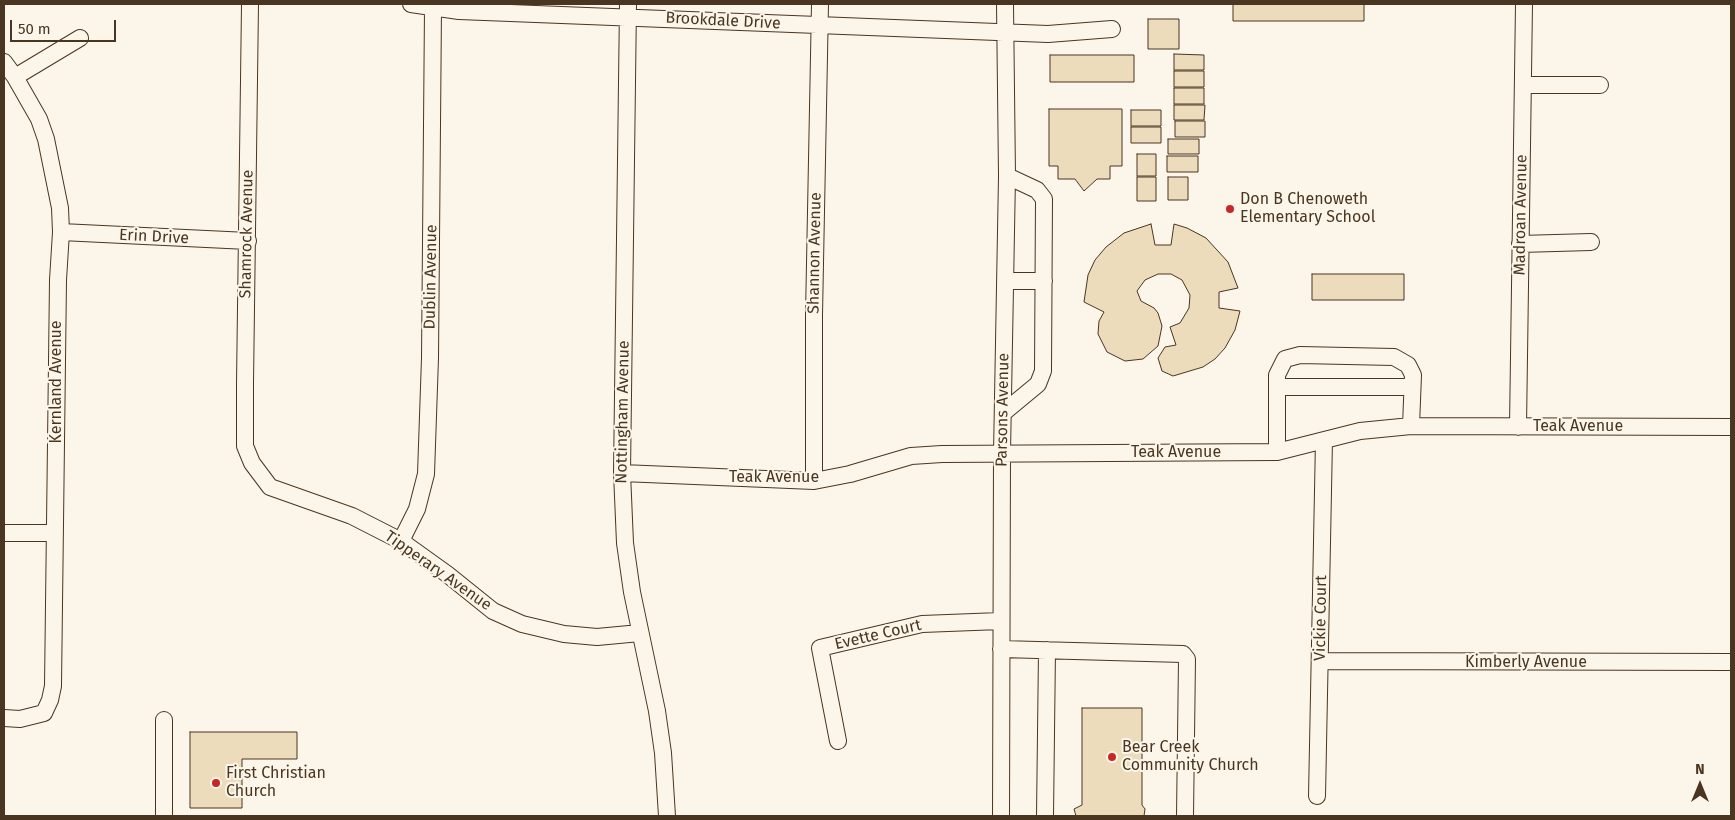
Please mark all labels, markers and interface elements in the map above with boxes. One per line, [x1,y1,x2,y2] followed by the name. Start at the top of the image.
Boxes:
[665,8,781,34] street label: Brookdale Drive
[12,10,119,42] scale bar
[18,20,51,38] text: 50 m
[1510,154,1532,276] street label: Madroan Avenue
[236,169,258,299] street label: Shamrock Avenue
[1240,190,1375,228] place label: Don B Chenoweth Elementary School
[804,192,826,314] street label: Shannon Avenue
[1224,203,1236,215] marker: Don B Chenoweth Elementary School
[420,224,442,330] street label: Dublin Avenue
[118,226,190,248] street label: Erin Drive
[47,320,67,444] street label: Kernland Avenue
[612,340,634,484] street label: Nottingham Avenue
[992,353,1014,467] street label: Parsons Avenue
[1533,417,1623,437] street label: Teak Avenue
[1131,443,1221,463] street label: Teak Avenue
[729,468,819,488] street label: Teak Avenue
[381,527,495,615] street label: Tipperary Avenue
[1311,575,1331,661] street label: Vickie Court
[833,616,923,654] street label: Evette Court
[1465,653,1587,673] street label: Kimberly Avenue
[1122,738,1259,776] place label: Bear Creek Community Church
[1106,751,1118,763] marker: Bear Creek Community Church
[1675,760,1725,810] north arrow
[1695,761,1705,778] text: N
[226,764,326,802] place label: First Christian Church
[210,777,222,789] marker: First Christian Church

